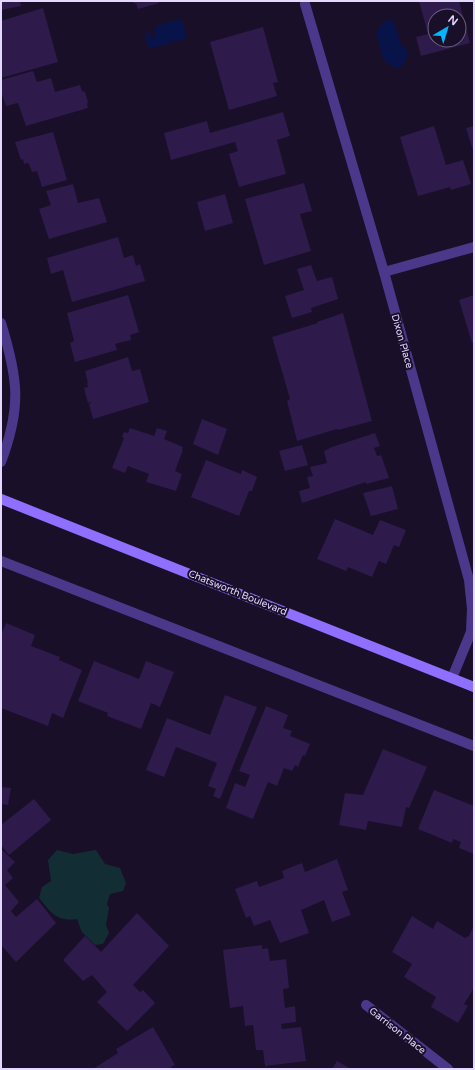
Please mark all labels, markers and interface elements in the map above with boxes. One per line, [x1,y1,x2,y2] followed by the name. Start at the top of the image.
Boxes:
[427,8,467,48] north arrow
[445,13,460,28] text: N
[389,313,416,370] street label: Dixon Place
[187,568,289,618] street label: Chatsworth Boulevard
[367,1005,428,1057] street label: Garrison Place

